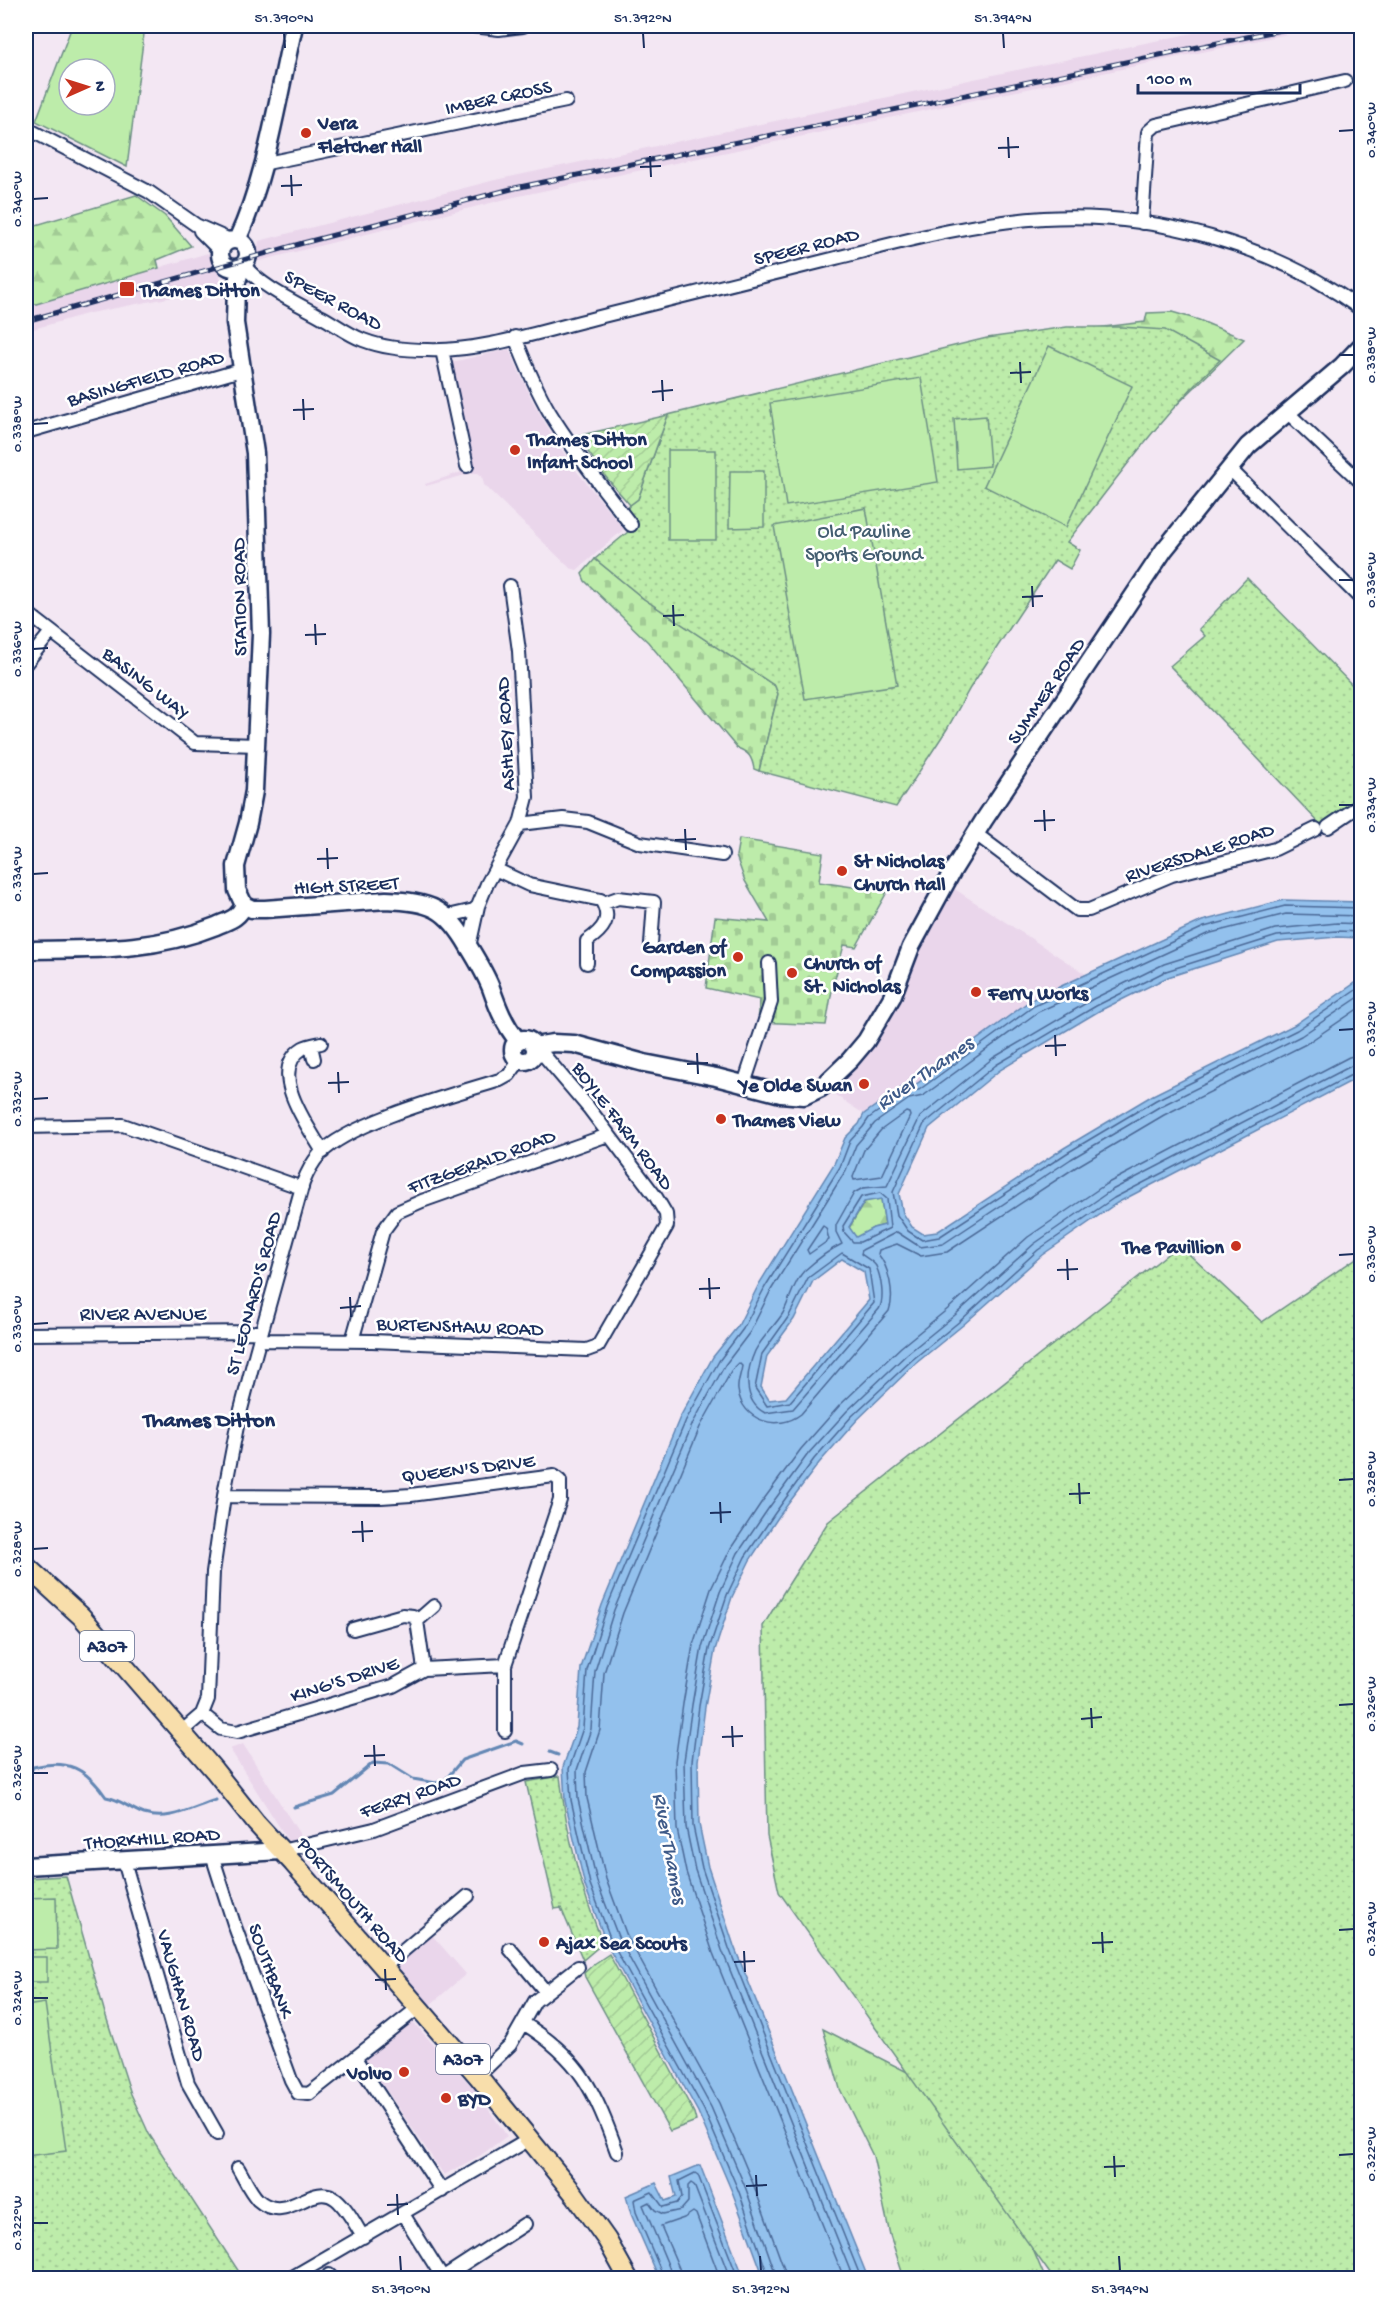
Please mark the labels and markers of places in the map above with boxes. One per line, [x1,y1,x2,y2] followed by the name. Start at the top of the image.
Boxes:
[317,114,423,160] place label: Vera Fletcher Hall
[299,126,313,140] marker: Vera Fletcher Hall
[118,280,136,298] marker: Thames Ditton
[138,281,260,304] place label: Thames Ditton
[525,430,647,476] place label: Thames Ditton Infant School
[508,443,522,457] marker: Thames Ditton Infant School
[853,852,946,898] place label: St Nicholas Church Hall
[835,864,849,878] marker: St Nicholas Church Hall
[630,938,728,984] place label: Garden of Compassion
[731,950,745,964] marker: Garden of Compassion
[803,954,902,1000] place label: Church of St. Nicholas
[785,966,799,980] marker: Church of St. Nicholas
[987,984,1090,1007] place label: Ferry Works
[969,985,983,999] marker: Ferry Works
[737,1076,852,1099] place label: Ye Olde Swan
[857,1077,871,1091] marker: Ye Olde Swan
[731,1111,841,1134] place label: Thames View
[714,1112,728,1126] marker: Thames View
[1120,1238,1224,1261] place label: The Pavillion
[1229,1239,1243,1253] marker: The Pavillion
[555,1934,688,1957] place label: Ajax Sea Scouts
[537,1935,551,1949] marker: Ajax Sea Scouts
[346,2064,393,2087] place label: Volvo
[397,2065,411,2079] marker: Volvo
[457,2090,492,2113] place label: BYD
[439,2091,453,2105] marker: BYD

